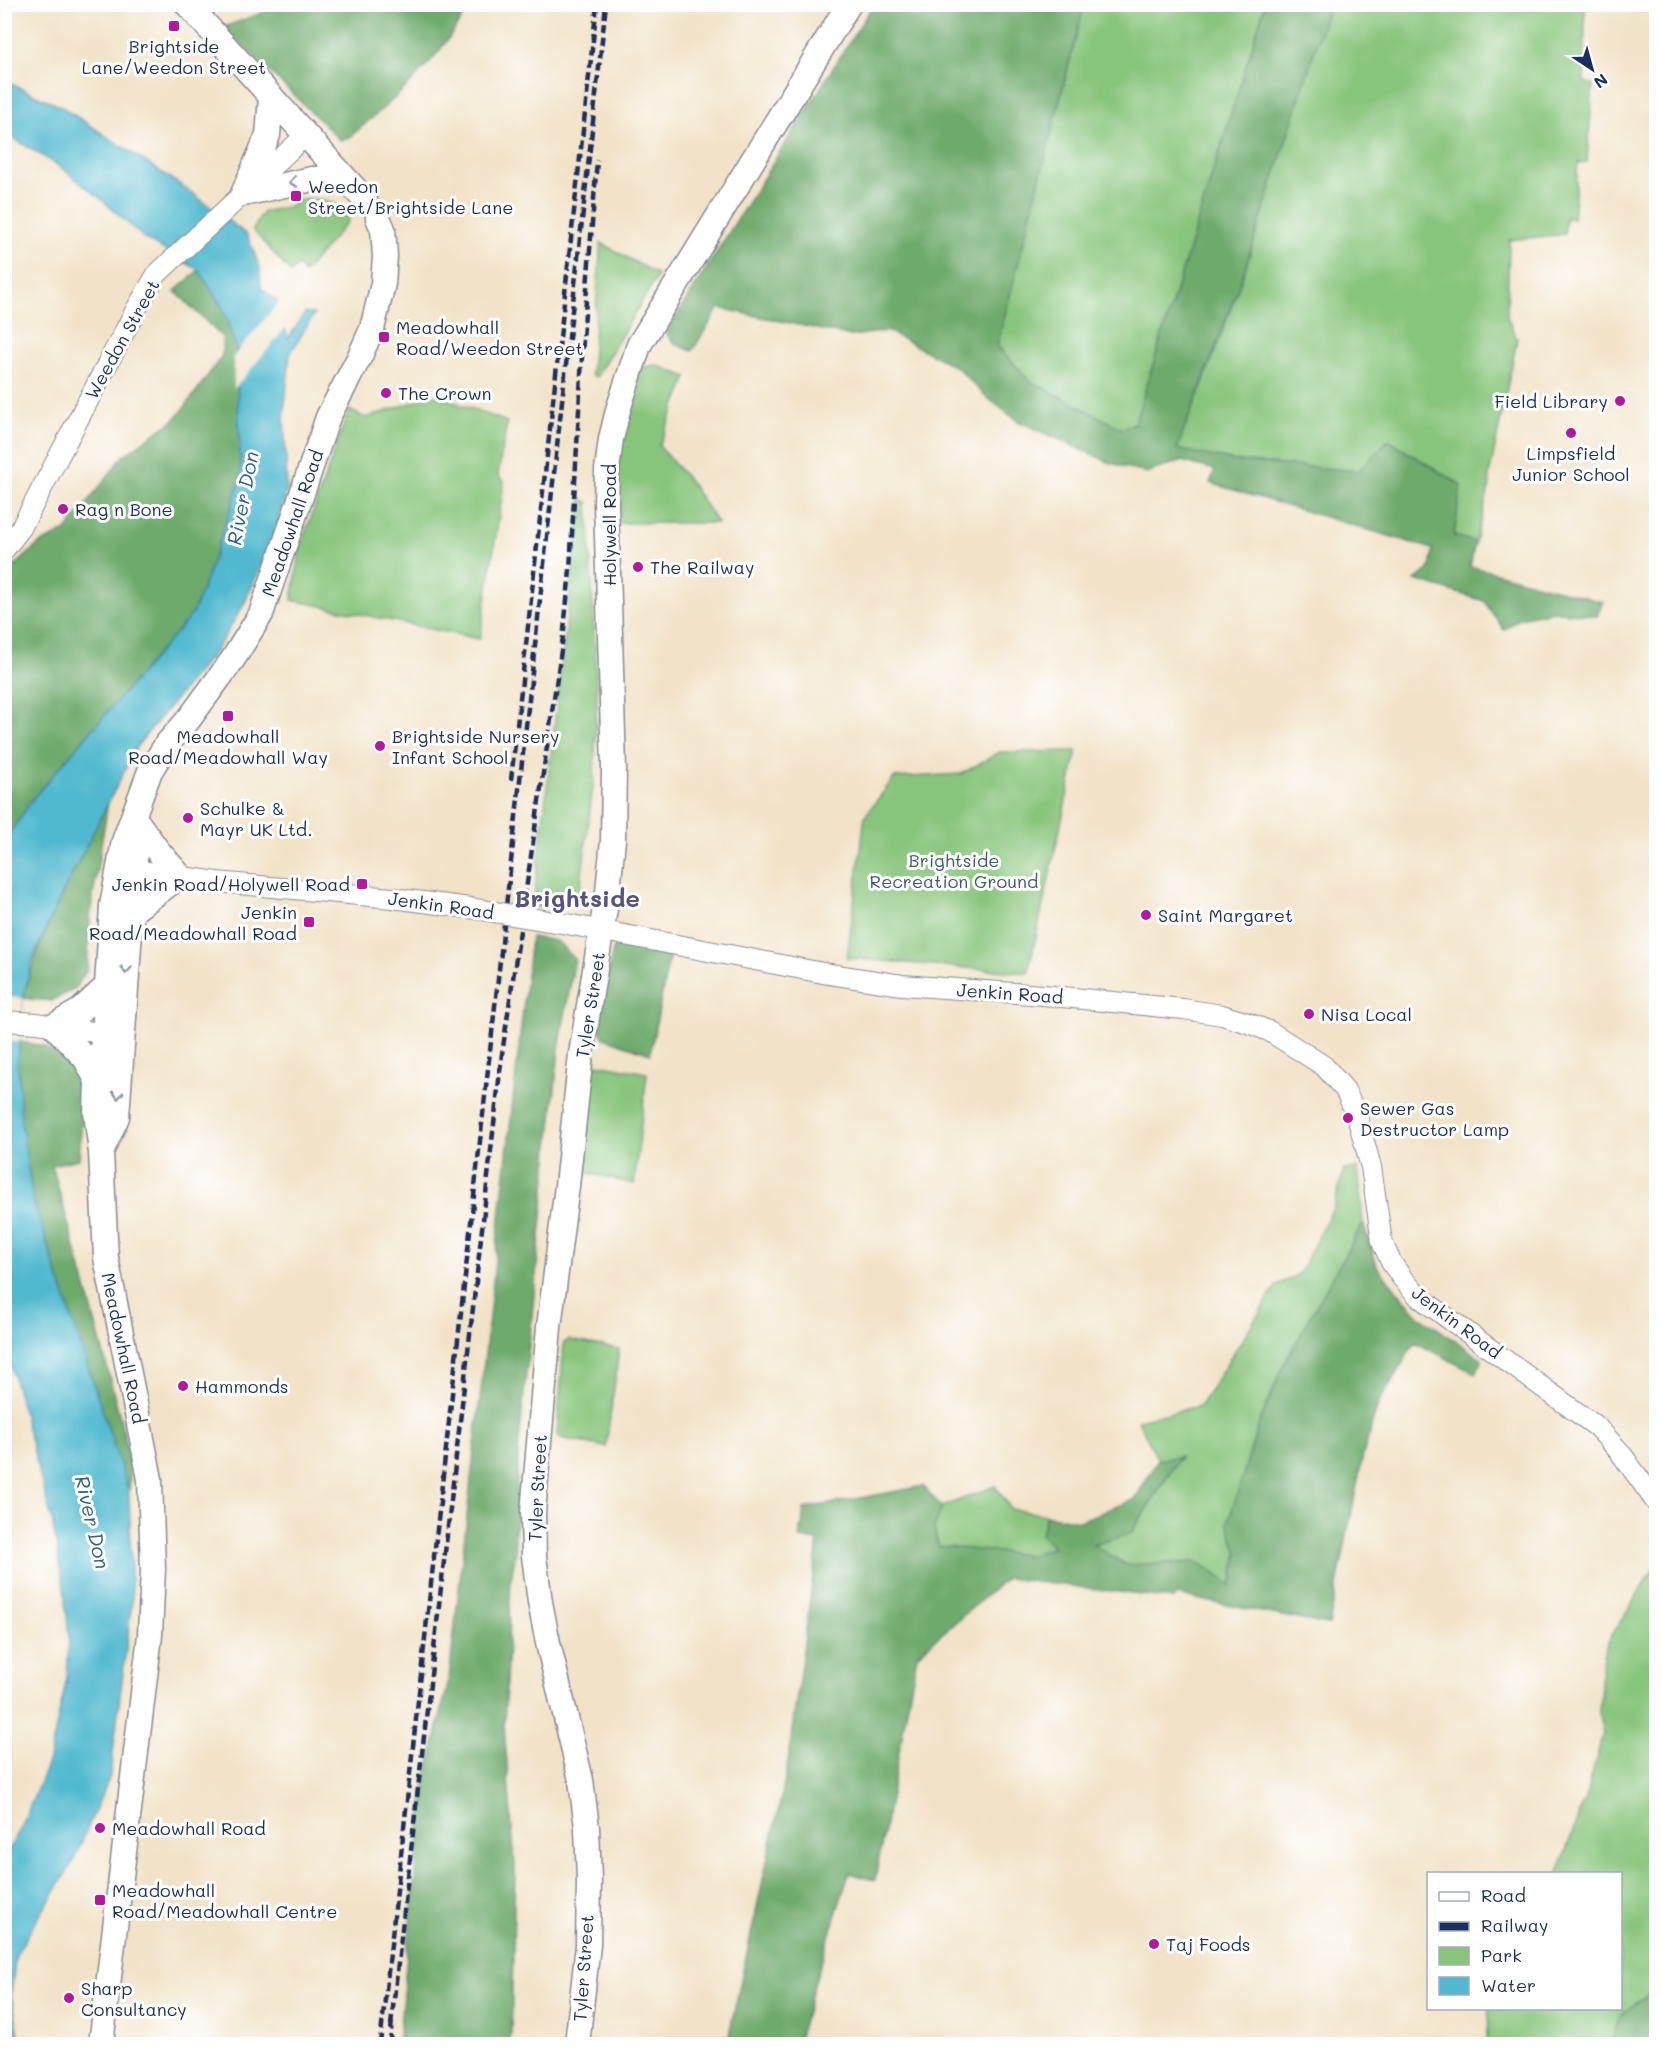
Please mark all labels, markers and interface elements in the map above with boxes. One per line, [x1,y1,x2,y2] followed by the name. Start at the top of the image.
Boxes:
[167,19,181,33] marker: Brightside Lane/Weedon Street
[82,34,266,79] place label: Brightside Lane/Weedon Street
[1562,39,1622,99] north arrow
[1590,69,1612,94] text: N
[308,174,513,219] place label: Weedon Street/Brightside Lane
[289,175,299,188] one-way arrow
[289,189,303,203] marker: Weedon Street/Brightside Lane
[79,275,165,403] street label: Weedon Street
[396,315,584,360] place label: Meadowhall Road/Weedon Street
[377,330,391,344] marker: Meadowhall Road/Weedon Street
[398,381,492,405] place label: The Crown
[379,386,393,400] marker: The Crown
[1494,389,1608,413] place label: Field Library
[1613,394,1627,408] marker: Field Library
[1564,426,1578,440] marker: Limpsfield Junior School
[1512,441,1630,486] place label: Limpsfield Junior School
[256,446,328,600] street label: Meadowhall Road
[220,449,264,547] water label: River Don
[597,464,621,586] street label: Holywell Road
[75,497,173,521] place label: Rag n Bone
[56,502,70,516] marker: Rag n Bone
[650,555,754,579] place label: The Railway
[631,560,645,574] marker: The Railway
[221,709,235,723] marker: Meadowhall Road/Meadowhall Way
[128,724,328,769] place label: Meadowhall Road/Meadowhall Way
[392,724,559,769] place label: Brightside Nursery Infant School
[373,739,387,753] marker: Brightside Nursery Infant School
[200,796,313,841] place label: Schulke & Mayr UK Ltd.
[181,811,195,825] marker: Schulke & Mayr UK Ltd.
[870,848,1038,893] park label: Brightside Recreation Ground
[112,872,350,896] place label: Jenkin Road/Holywell Road
[355,877,369,891] marker: Jenkin Road/Holywell Road
[514,882,640,913] district label: Brightside
[387,886,495,924] street label: Jenkin Road
[89,900,297,945] place label: Jenkin Road/Meadowhall Road
[1158,903,1293,927] place label: Saint Margaret
[1139,908,1153,922] marker: Saint Margaret
[302,915,316,929] marker: Jenkin Road/Meadowhall Road
[570,950,610,1060] street label: Tyler Street
[120,966,133,975] one-way arrow
[956,977,1064,1009] street label: Jenkin Road
[1321,1002,1412,1026] place label: Nisa Local
[1302,1007,1316,1021] marker: Nisa Local
[111,1091,124,1100] one-way arrow
[1360,1096,1509,1141] place label: Sewer Gas Destructor Lamp
[1341,1111,1355,1125] marker: Sewer Gas Destructor Lamp
[96,1270,152,1426] street label: Meadowhall Road
[1407,1280,1507,1364] street label: Jenkin Road
[195,1374,289,1398] place label: Hammonds
[176,1379,190,1393] marker: Hammonds
[522,1434,552,1542] street label: Tyler Street
[70,1473,116,1571] water label: River Don
[112,1816,266,1840] place label: Meadowhall Road
[93,1821,107,1835] marker: Meadowhall Road
[1427,1872,1622,2010] legend
[112,1878,337,1923] place label: Meadowhall Road/Meadowhall Centre
[1481,1883,1526,1907] text: Road
[93,1893,107,1907] marker: Meadowhall Road/Meadowhall Centre
[1481,1913,1548,1937] text: Railway
[567,1914,599,2022] street label: Tyler Street
[1166,1932,1251,1956] place label: Taj Foods
[1147,1937,1161,1951] marker: Taj Foods
[1481,1943,1522,1967] text: Park
[1481,1973,1536,1997] text: Water
[81,1976,187,2021] place label: Sharp Consultancy
[62,1991,76,2005] marker: Sharp Consultancy

